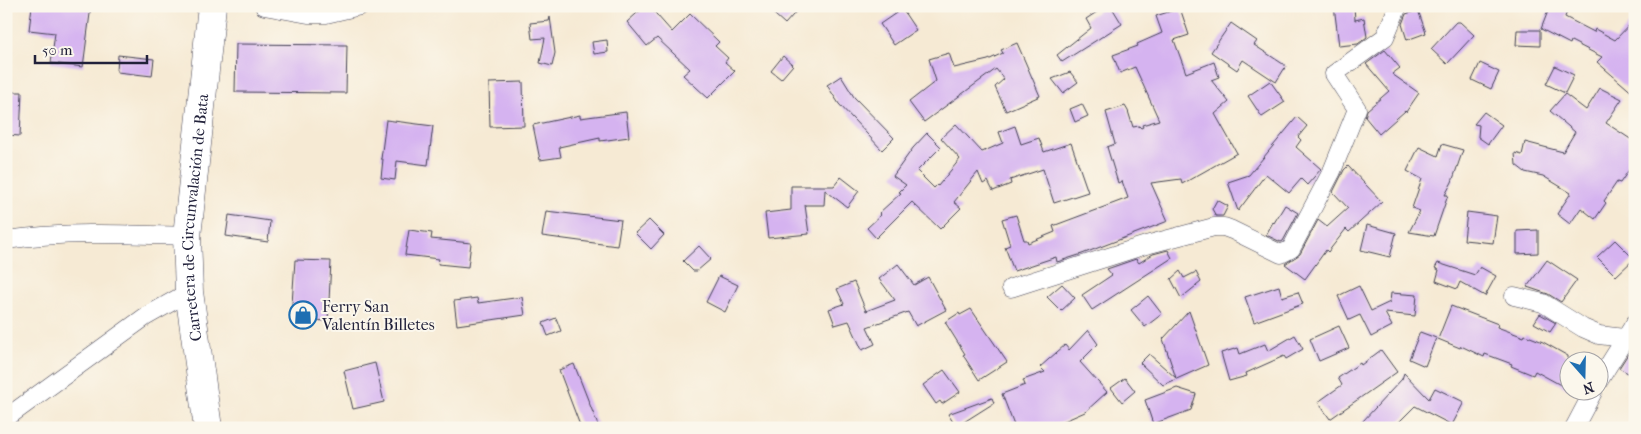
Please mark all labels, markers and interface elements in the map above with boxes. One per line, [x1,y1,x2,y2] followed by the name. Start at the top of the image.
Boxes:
[35,32,148,64] scale bar
[42,41,73,59] text: 50 m
[177,92,212,343] street label: Carretera de Circunvalación de Bata
[321,297,435,334] place label: Ferry San Valentín Billetes
[288,300,318,330] shop icon: Ferry San Valentín Billetes
[1558,352,1608,402] north arrow
[1580,378,1596,398] text: N

